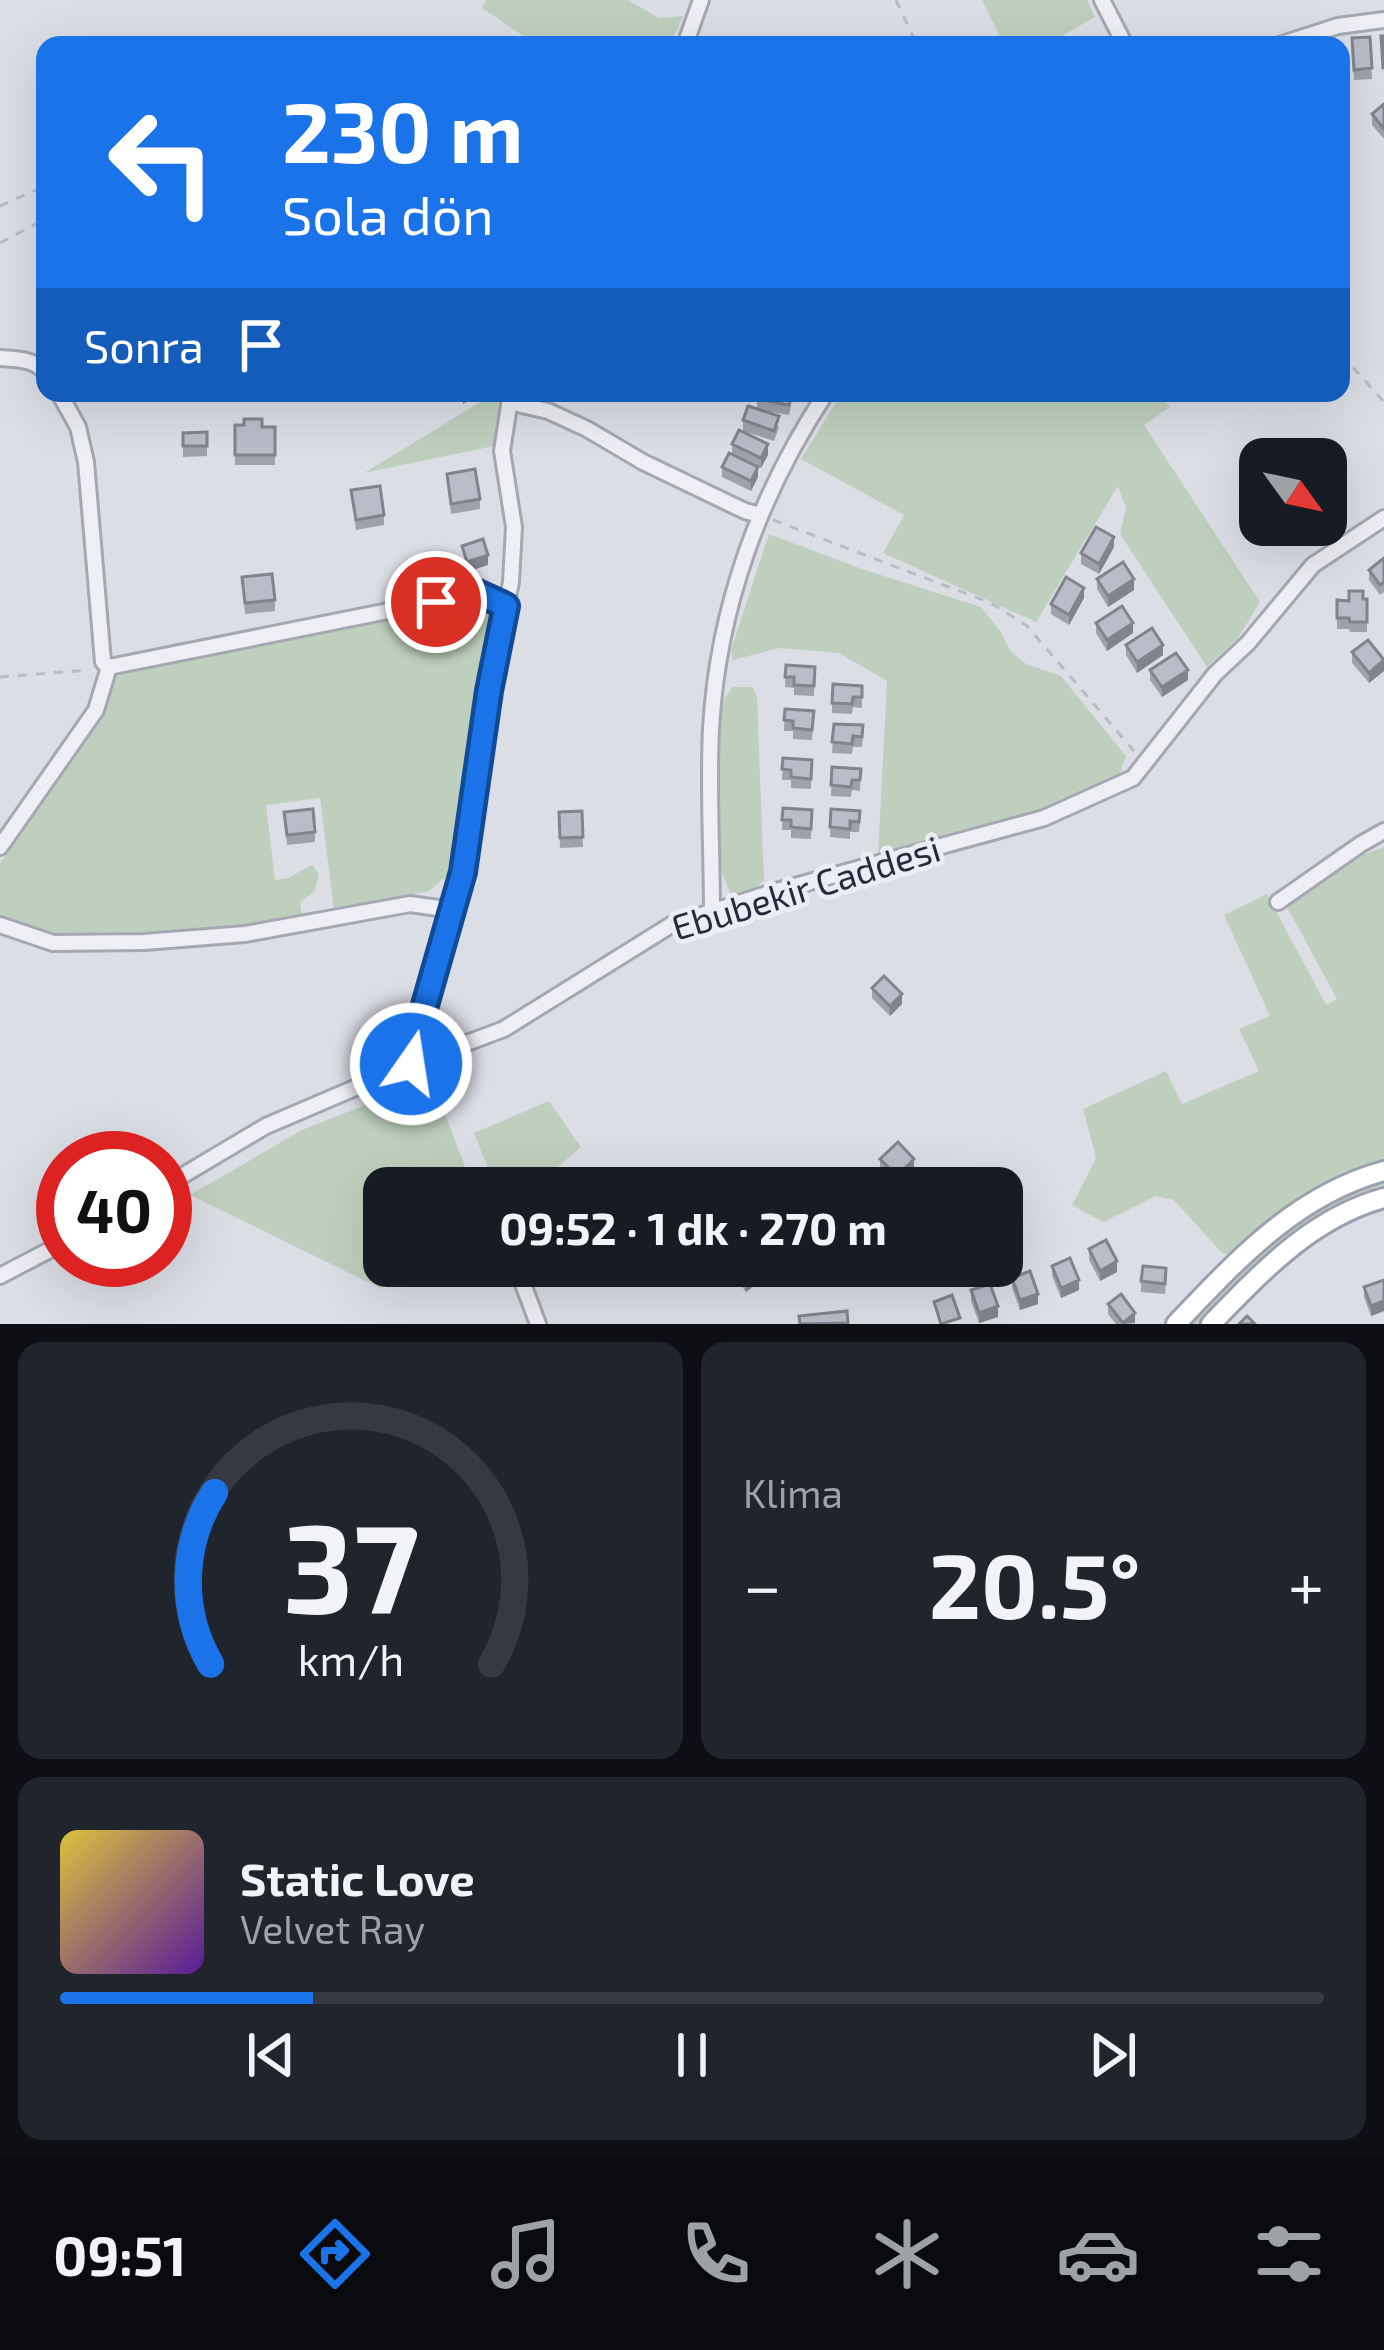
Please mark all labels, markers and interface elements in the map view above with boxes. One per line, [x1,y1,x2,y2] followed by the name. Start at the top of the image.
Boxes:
[282,79,524,180] text: 230 m
[84,84,240,240] icon: left
[282,181,494,246] text: Sola dön
[228,312,294,378] icon: arrive
[84,318,204,372] text: Sonra
[1239,438,1347,546] north arrow
[1239,438,1347,546] map controls
[385,551,487,653] pin
[403,569,469,635] icon: arrive
[666,825,945,948] street label: Ebubekir Caddesi
[348,1001,474,1127] position arrow
[36,1131,192,1287] speed limit sign: 40
[499,1200,887,1254] text: 09:52 · 1 dk · 270 m
[743,1469,843,1516] text: Klima
[282,1488,419,1638] text: 37
[929,1529,1140,1637] text: 20.5°
[743,1544,782,1623] text: −
[1288,1544,1324,1623] text: +
[297,1632,404,1684] text: km/h
[240,1851,475,1905] text: Static Love
[240,1905,425,1952] text: Velvet Ray
[238,2022,304,2088] icon: previous
[659,2022,725,2088] icon: pause
[1080,2022,1146,2088] icon: next
[293,2212,377,2296] icon: directions
[484,2212,568,2296] icon: music
[674,2212,758,2296] icon: phone
[865,2212,949,2296] icon: climate
[1056,2212,1140,2296] icon: car
[1247,2212,1331,2296] icon: filters
[53,2222,186,2287] text: 09:51

